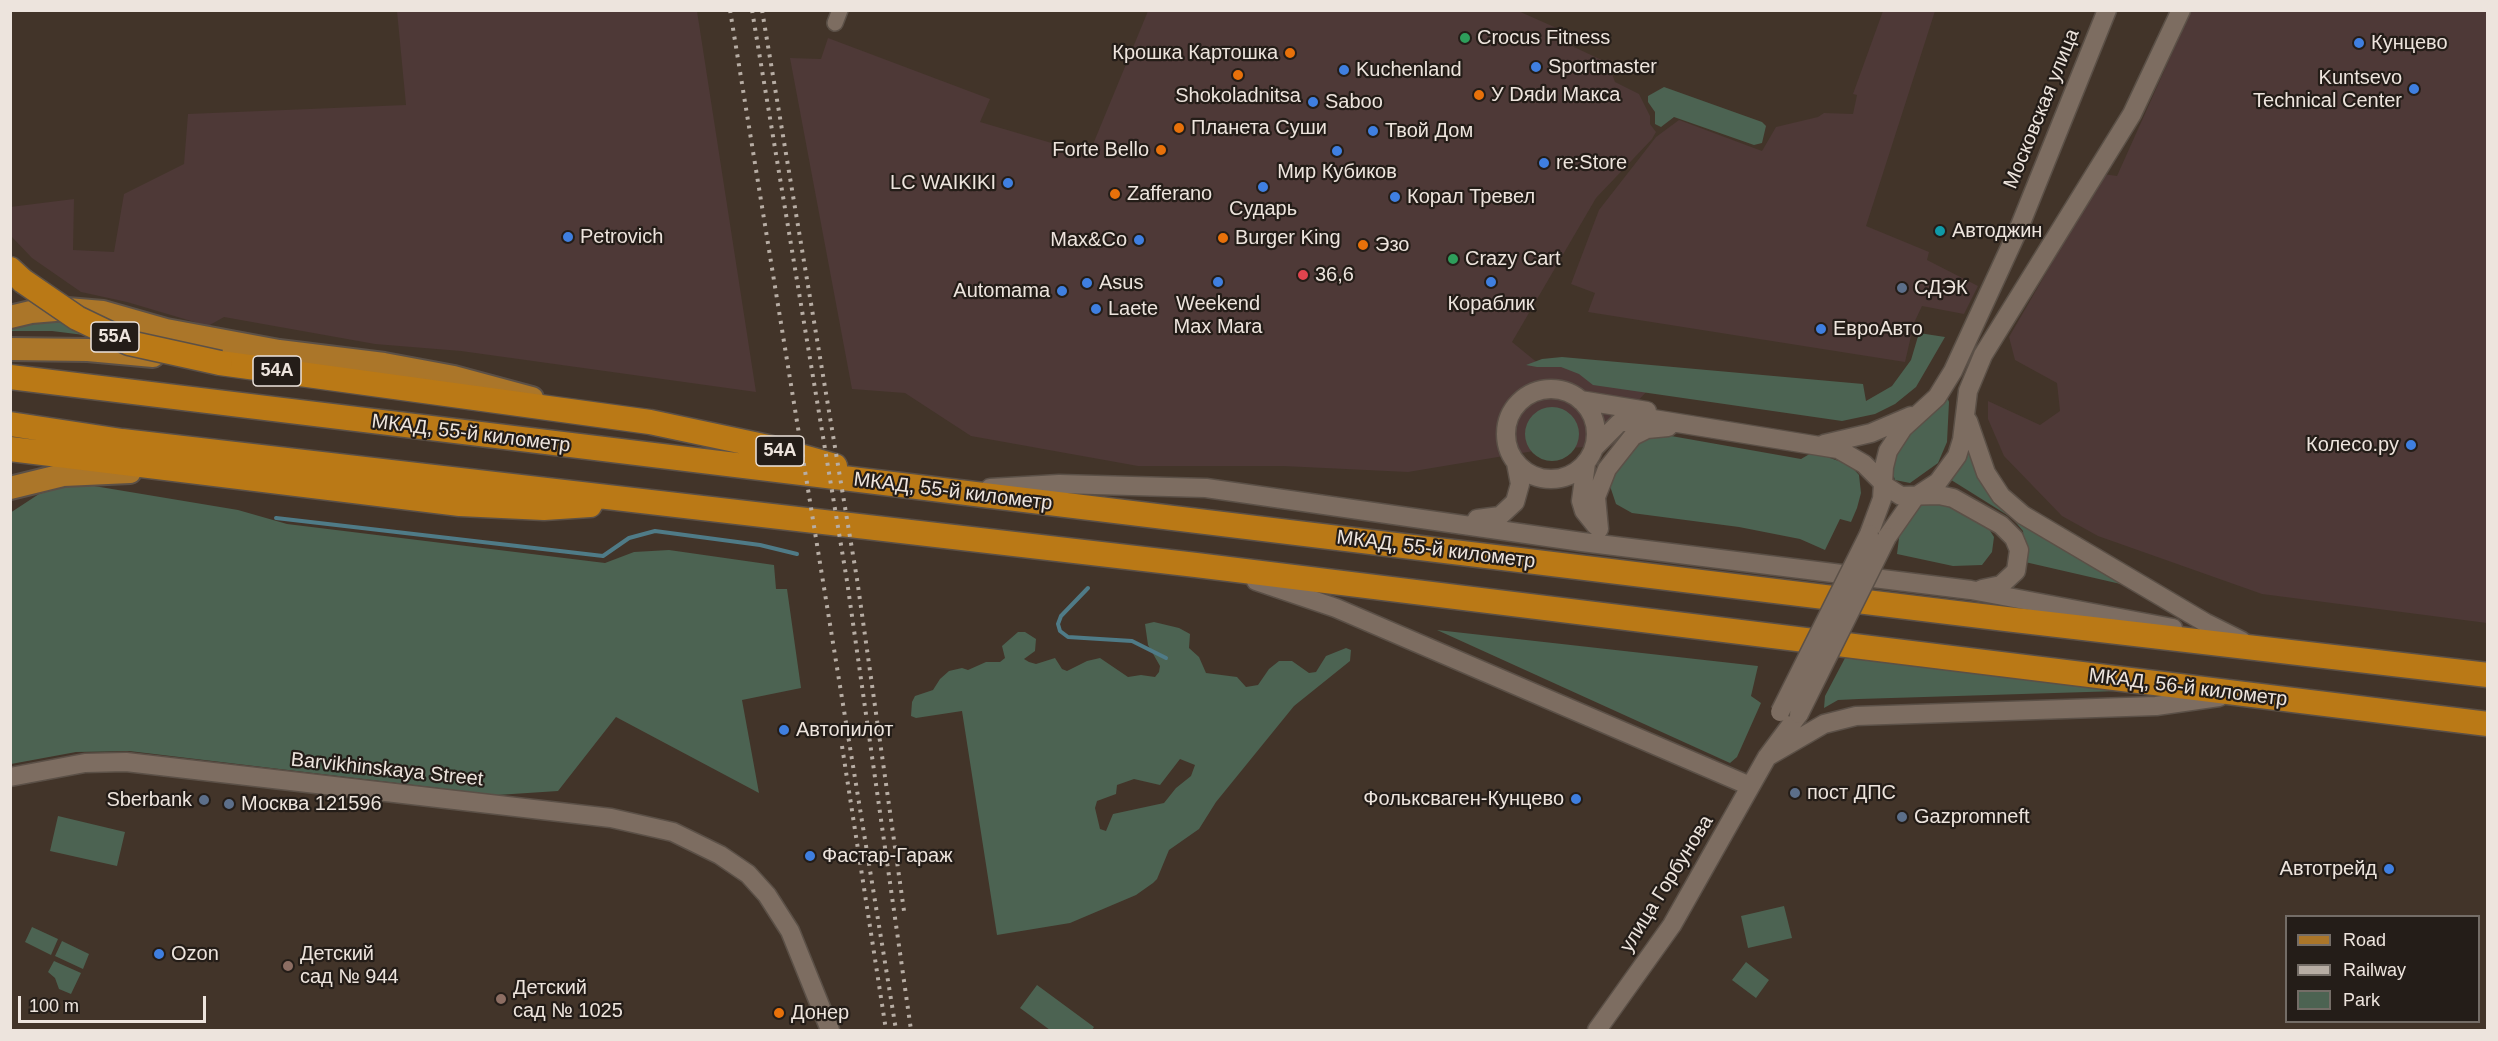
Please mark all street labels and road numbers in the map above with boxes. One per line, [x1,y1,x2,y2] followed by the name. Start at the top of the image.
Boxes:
[1999,26,2085,192] street label: Московская улица
[91,322,139,352] road number: 55А
[253,356,301,386] road number: 54А
[370,410,572,458] street label: МКАД, 55-й километр
[756,436,804,466] road number: 54А
[852,468,1054,516] street label: МКАД, 55-й километр
[1335,526,1537,574] street label: МКАД, 55-й километр
[2087,664,2289,712] street label: МКАД, 56-й километр
[290,748,484,792] street label: Barvikhinskaya Street
[1615,811,1719,957] street label: улица Горбунова

